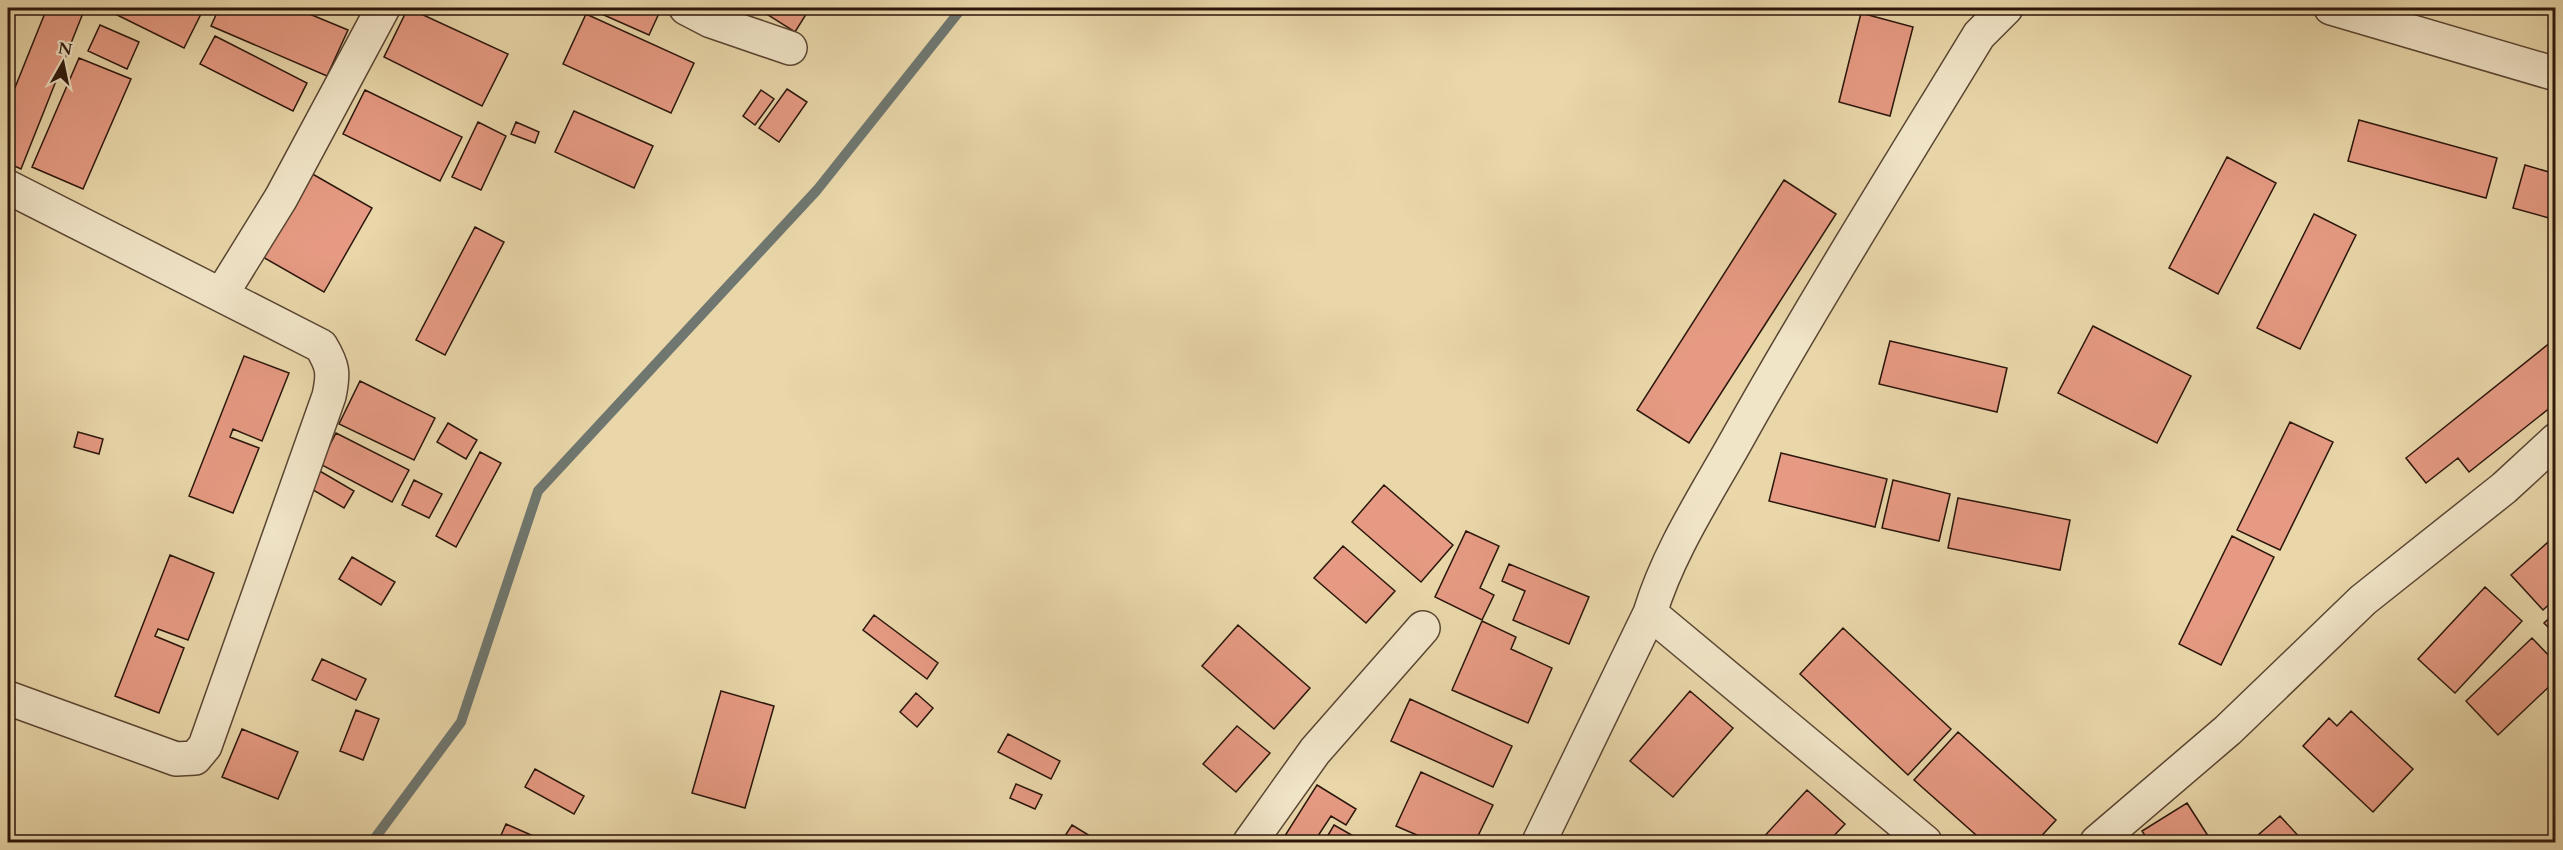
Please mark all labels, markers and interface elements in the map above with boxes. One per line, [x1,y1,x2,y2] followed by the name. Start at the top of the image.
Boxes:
[33,33,93,93] north arrow
[57,37,74,61] text: N

